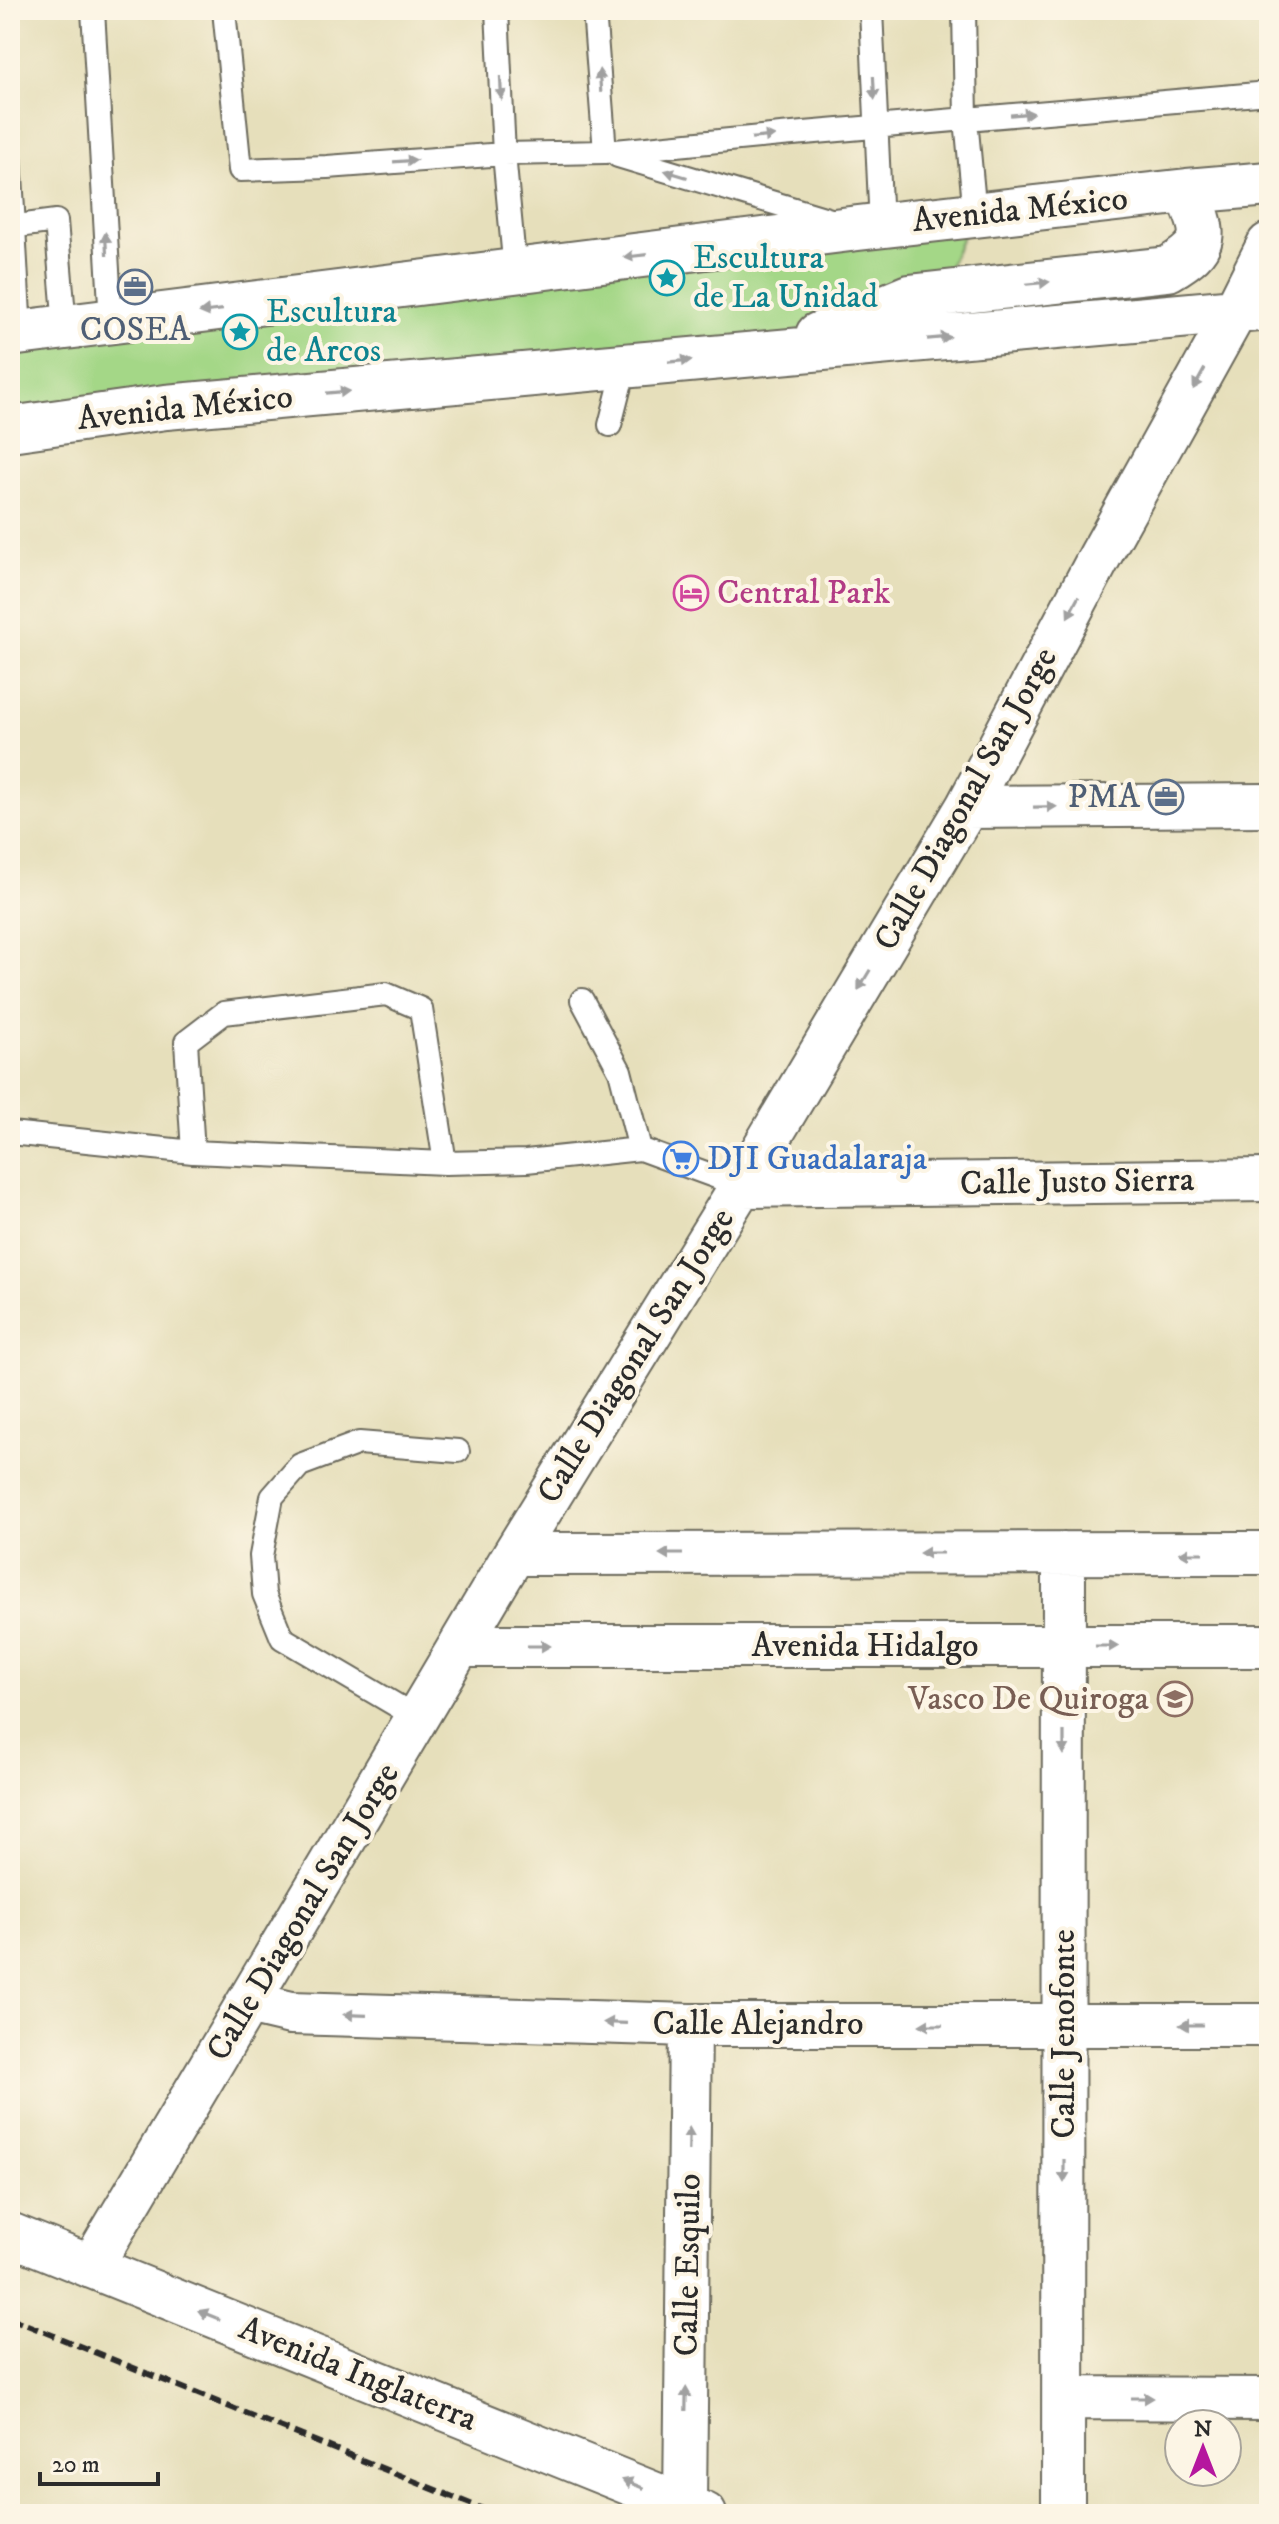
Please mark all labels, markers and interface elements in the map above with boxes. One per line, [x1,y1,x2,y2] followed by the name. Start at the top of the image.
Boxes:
[593,68,606,93] one-way arrow
[494,76,507,101] one-way arrow
[868,76,881,101] one-way arrow
[1010,107,1035,120] one-way arrow
[751,130,776,143] one-way arrow
[393,154,418,167] one-way arrow
[664,167,688,180] one-way arrow
[910,178,1130,242] street label: Avenida México
[100,231,113,256] one-way arrow
[693,237,878,318] place label: Escultura de La Unidad
[622,250,647,263] one-way arrow
[648,259,686,297] place icon: Escultura de La Unidad
[116,268,154,306] office icon: COSEA
[1026,277,1051,290] one-way arrow
[266,291,398,372] place label: Escultura de Arcos
[198,304,223,317] one-way arrow
[80,309,190,351] place label: COSEA
[221,313,259,351] place icon: Escultura de Arcos
[927,331,952,344] one-way arrow
[668,354,693,367] one-way arrow
[1192,368,1205,391] one-way arrow
[75,376,295,440] street label: Avenida México
[326,385,351,398] one-way arrow
[717,572,890,614] place label: Central Park
[672,574,710,612] hotel icon: Central Park
[1066,596,1080,618] one-way arrow
[865,640,1067,958] street label: Calle Diagonal San Jorge
[1068,776,1140,818] place label: PMA
[1147,778,1185,816] office icon: PMA
[1033,801,1058,813] one-way arrow
[857,969,871,991] one-way arrow
[707,1138,928,1180] place label: DJI Guadalaraja
[662,1140,700,1178] supermarket icon: DJI Guadalaraja
[959,1159,1195,1205] street label: Calle Justo Sierra
[528,1201,744,1511] street label: Calle Diagonal San Jorge
[918,1547,943,1559] one-way arrow
[1178,1547,1203,1559] one-way arrow
[658,1548,683,1560] one-way arrow
[751,1625,979,1667] street label: Avenida Hidalgo
[527,1640,552,1652] one-way arrow
[1095,1640,1120,1652] one-way arrow
[907,1678,1150,1720] place label: Vasco De Quiroga
[1156,1680,1194,1718] school or university icon: Vasco De Quiroga
[1058,1731,1070,1756] one-way arrow
[197,1755,409,2069] street label: Calle Diagonal San Jorge
[1043,1929,1085,2139] street label: Calle Jenofonte
[653,2003,864,2045] street label: Calle Alejandro
[342,2008,367,2021] one-way arrow
[602,2016,627,2029] one-way arrow
[918,2019,943,2031] one-way arrow
[1178,2019,1203,2031] one-way arrow
[683,2126,695,2151] one-way arrow
[1058,2159,1070,2184] one-way arrow
[665,2173,711,2357] street label: Calle Esquilo
[233,2307,484,2441] street label: Avenida Inglaterra
[197,2308,221,2321] one-way arrow
[680,2386,693,2411] one-way arrow
[1130,2392,1155,2404] one-way arrow
[1163,2408,1243,2488] north arrow
[1194,2416,1212,2443] text: N
[40,2436,158,2486] scale bar
[52,2450,100,2480] text: 20 m
[621,2477,645,2490] one-way arrow

